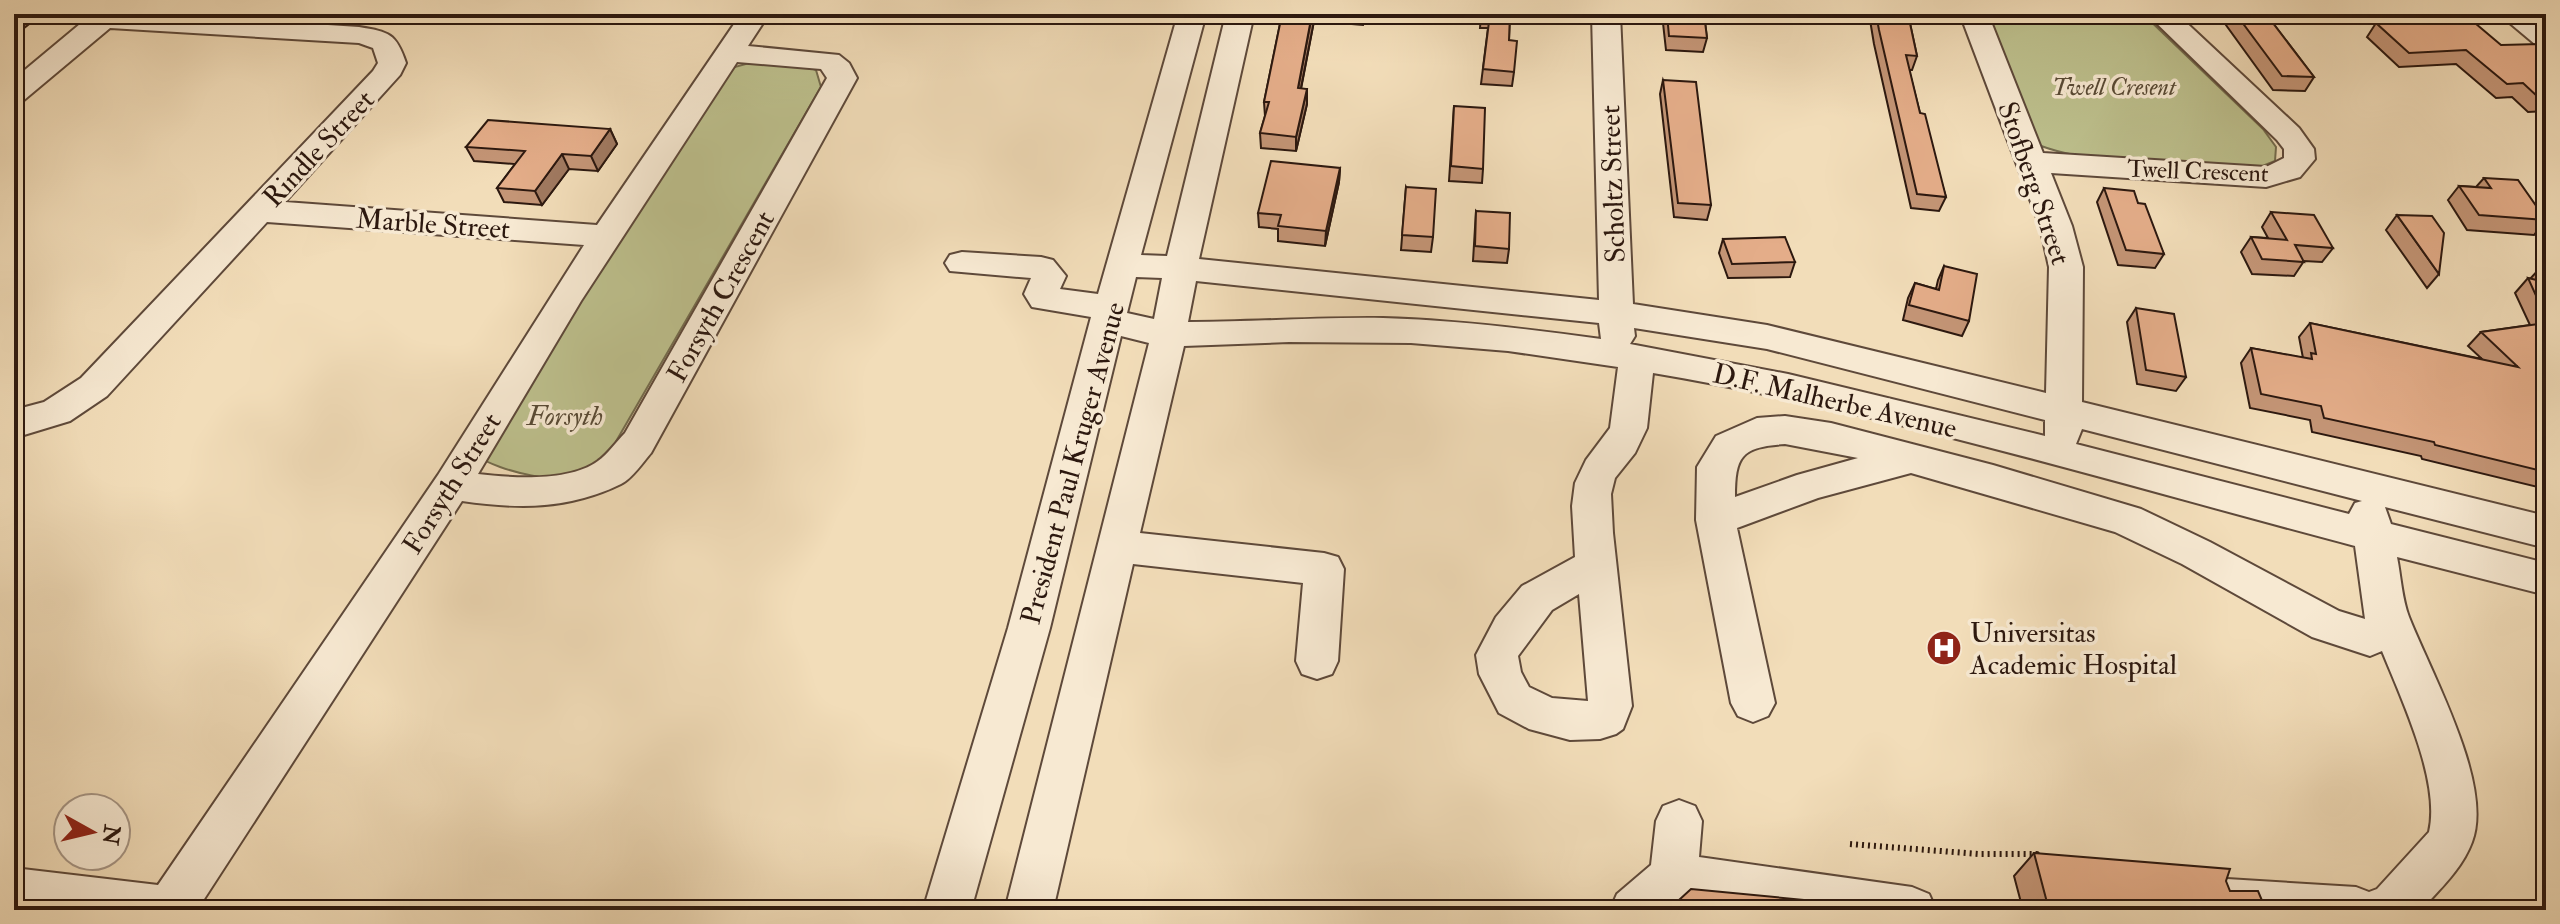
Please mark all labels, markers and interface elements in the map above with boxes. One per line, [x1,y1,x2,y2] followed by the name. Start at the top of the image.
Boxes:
[2052,72,2177,103] park label: Twell Cresent
[256,83,382,215] street label: Rindle Street
[1989,97,2078,270] street label: Stofberg Street
[1593,104,1634,263] street label: Scholtz Street
[2127,154,2269,189] street label: Twell Crescent
[355,202,511,247] street label: Marble Street
[660,205,783,389] street label: Forsyth Crescent
[1014,298,1133,628] street label: President Paul Kruger Avenue
[1709,356,1960,447] street label: D.F. Malherbe Avenue
[525,399,603,434] park label: Forsyth
[395,407,509,561] street label: Forsyth Street
[1969,616,2177,683] place label: Universitas Academic Hospital
[1925,629,1963,667] hospital icon: Universitas Academic Hospital
[52,792,132,872] north arrow
[96,822,126,847] text: N

